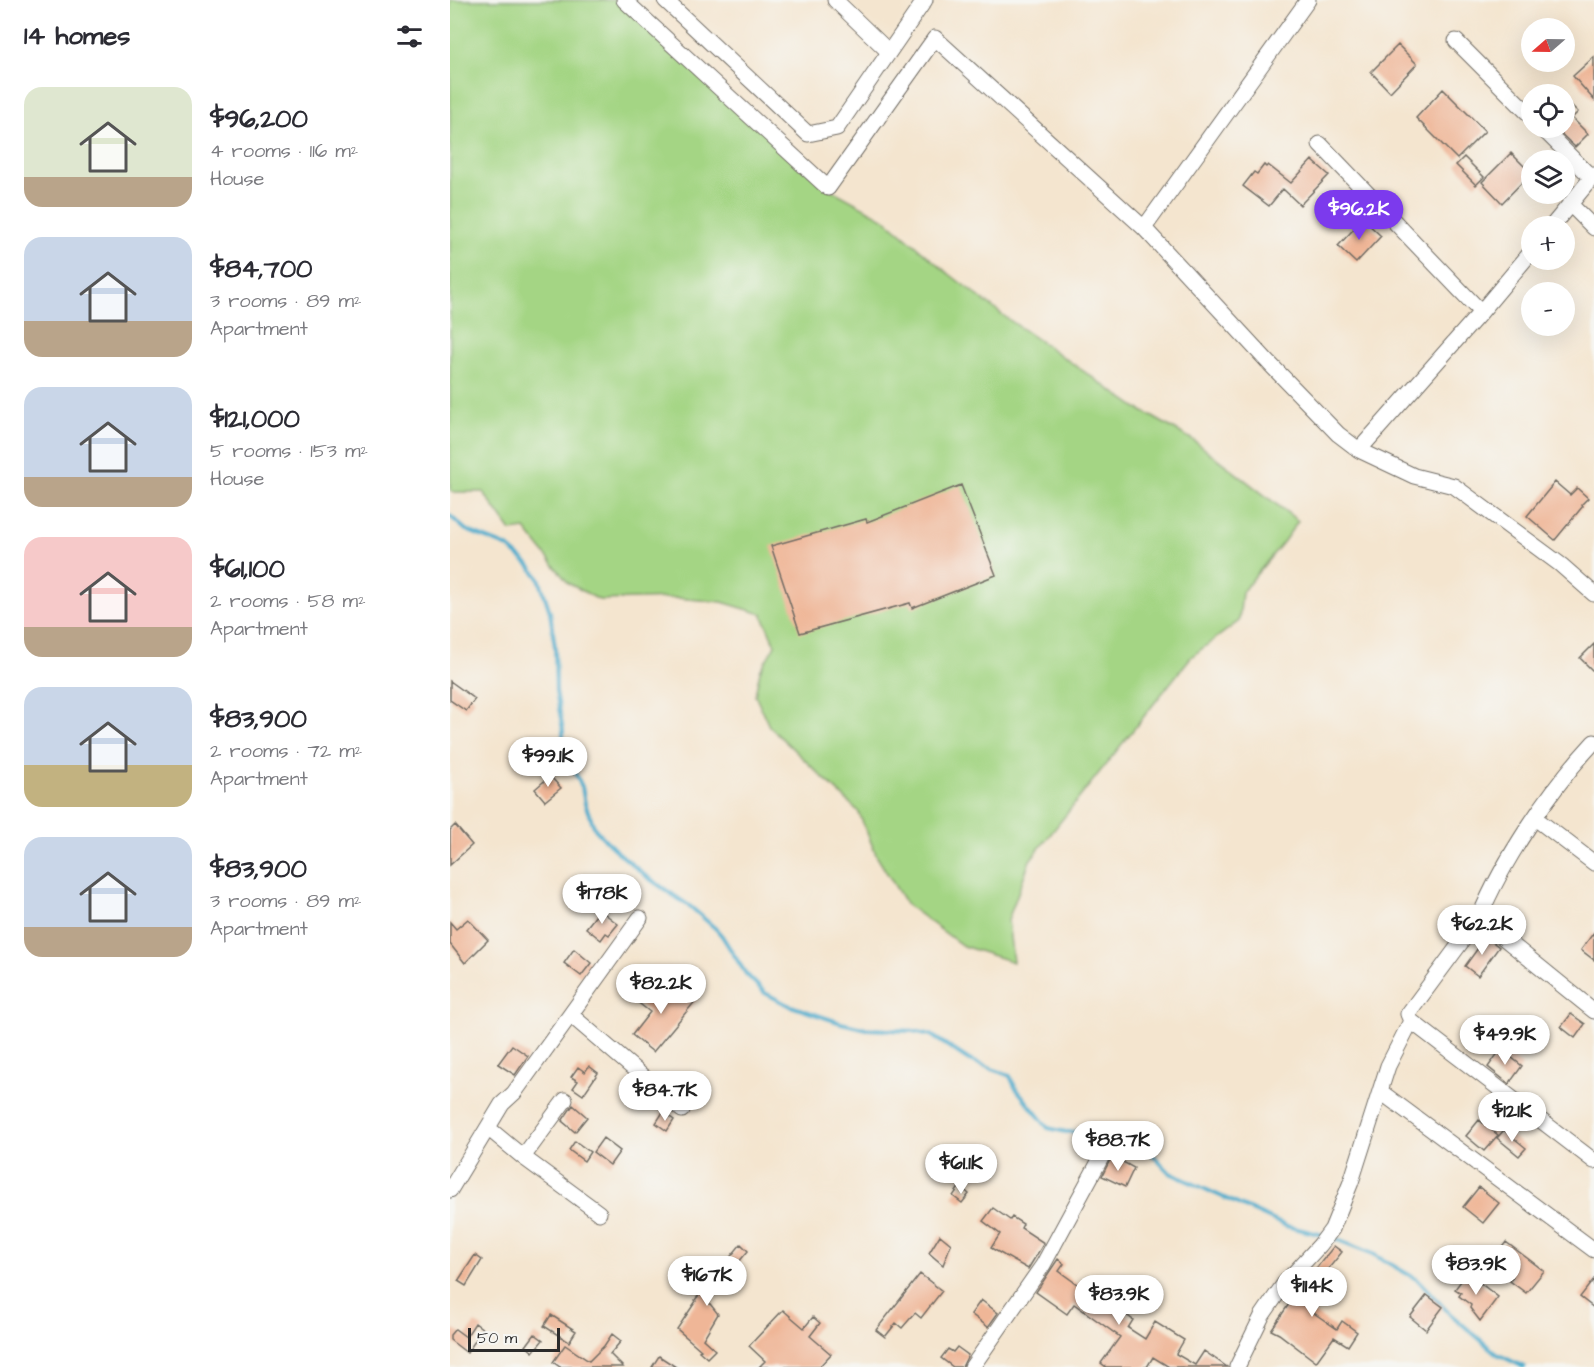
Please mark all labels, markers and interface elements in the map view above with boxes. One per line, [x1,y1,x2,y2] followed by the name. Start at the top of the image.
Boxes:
[24,18,130,54] text: 14 homes
[1521,18,1575,72] north arrow
[1521,18,1575,336] map controls
[393,20,426,53] icon: filters
[1521,84,1575,138] button: locate
[210,101,308,137] text: $96,200
[72,111,144,183] icon: home
[210,137,358,165] text: 4 rooms · 116 m²
[1521,150,1575,204] button: layers
[210,165,264,193] text: House
[1310,190,1408,241] pin: $96.2K
[1328,195,1390,223] text: $96.2K
[1521,216,1575,270] button: +
[210,251,312,287] text: $84,700
[72,261,144,333] icon: home
[1521,282,1575,336] button: −
[210,287,362,315] text: 3 rooms · 89 m²
[210,315,308,343] text: Apartment
[210,401,300,437] text: $121,000
[72,411,144,483] icon: home
[210,437,368,465] text: 5 rooms · 153 m²
[210,465,264,493] text: House
[210,551,285,587] text: $61,100
[72,561,144,633] icon: home
[210,587,366,615] text: 2 rooms · 58 m²
[210,615,308,643] text: Apartment
[210,701,307,737] text: $83,900
[72,711,144,783] icon: home
[210,737,362,765] text: 2 rooms · 72 m²
[499,737,597,788] pin: $99.1K
[522,742,574,770] text: $99.1K
[210,765,308,793] text: Apartment
[210,851,307,887] text: $83,900
[72,861,144,933] icon: home
[560,874,644,925] pin: $178K
[576,879,628,907] text: $178K
[210,887,362,915] text: 3 rooms · 89 m²
[1433,905,1531,956] pin: $62.2K
[1451,910,1513,938] text: $62.2K
[210,915,308,943] text: Apartment
[612,964,710,1015] pin: $82.2K
[630,969,692,997] text: $82.2K
[1456,1015,1554,1066] pin: $49.9K
[1474,1020,1536,1048] text: $49.9K
[616,1071,714,1122] pin: $84.7K
[633,1076,697,1104] text: $84.7K
[1470,1092,1554,1143] pin: $121K
[1492,1097,1532,1125] text: $121K
[1069,1121,1167,1172] pin: $88.7K
[1086,1126,1150,1154] text: $88.7K
[912,1144,1010,1195] pin: $61.1K
[939,1149,983,1177] text: $61.1K
[1427,1245,1525,1296] pin: $83.9K
[1446,1250,1506,1278] text: $83.9K
[665,1256,749,1307] pin: $167K
[682,1261,732,1289] text: $167K
[1270,1267,1354,1318] pin: $114K
[1291,1272,1333,1300] text: $114K
[1070,1275,1168,1326] pin: $83.9K
[1089,1280,1149,1308] text: $83.9K
[468,1325,560,1352] scale bar
[477,1327,517,1349] text: 50 m

